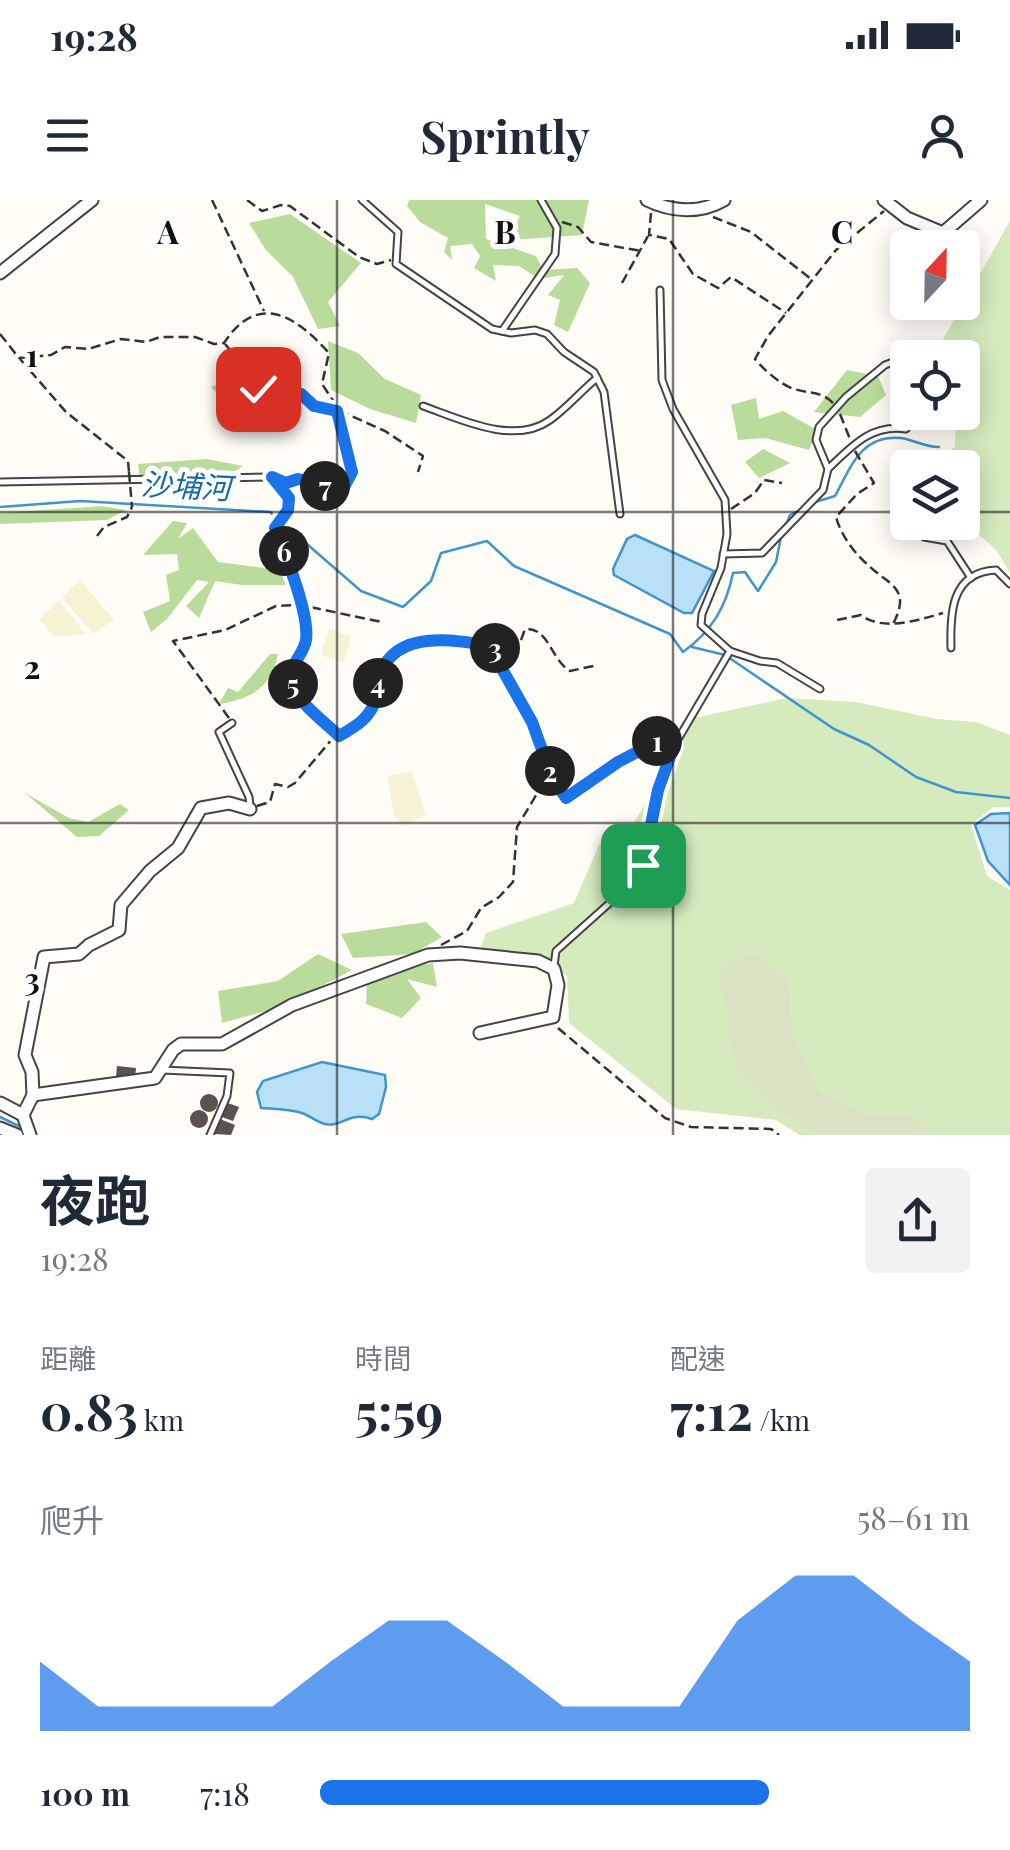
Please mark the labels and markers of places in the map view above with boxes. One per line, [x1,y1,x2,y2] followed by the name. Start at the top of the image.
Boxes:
[216,347,301,432] pin
[300,461,350,511] pin: 7
[259,526,309,576] pin: 6
[470,623,520,673] pin: 3
[353,658,403,708] pin: 4
[268,659,318,709] pin: 5
[632,716,682,766] pin: 1
[525,746,575,796] pin: 2
[601,823,686,908] pin

